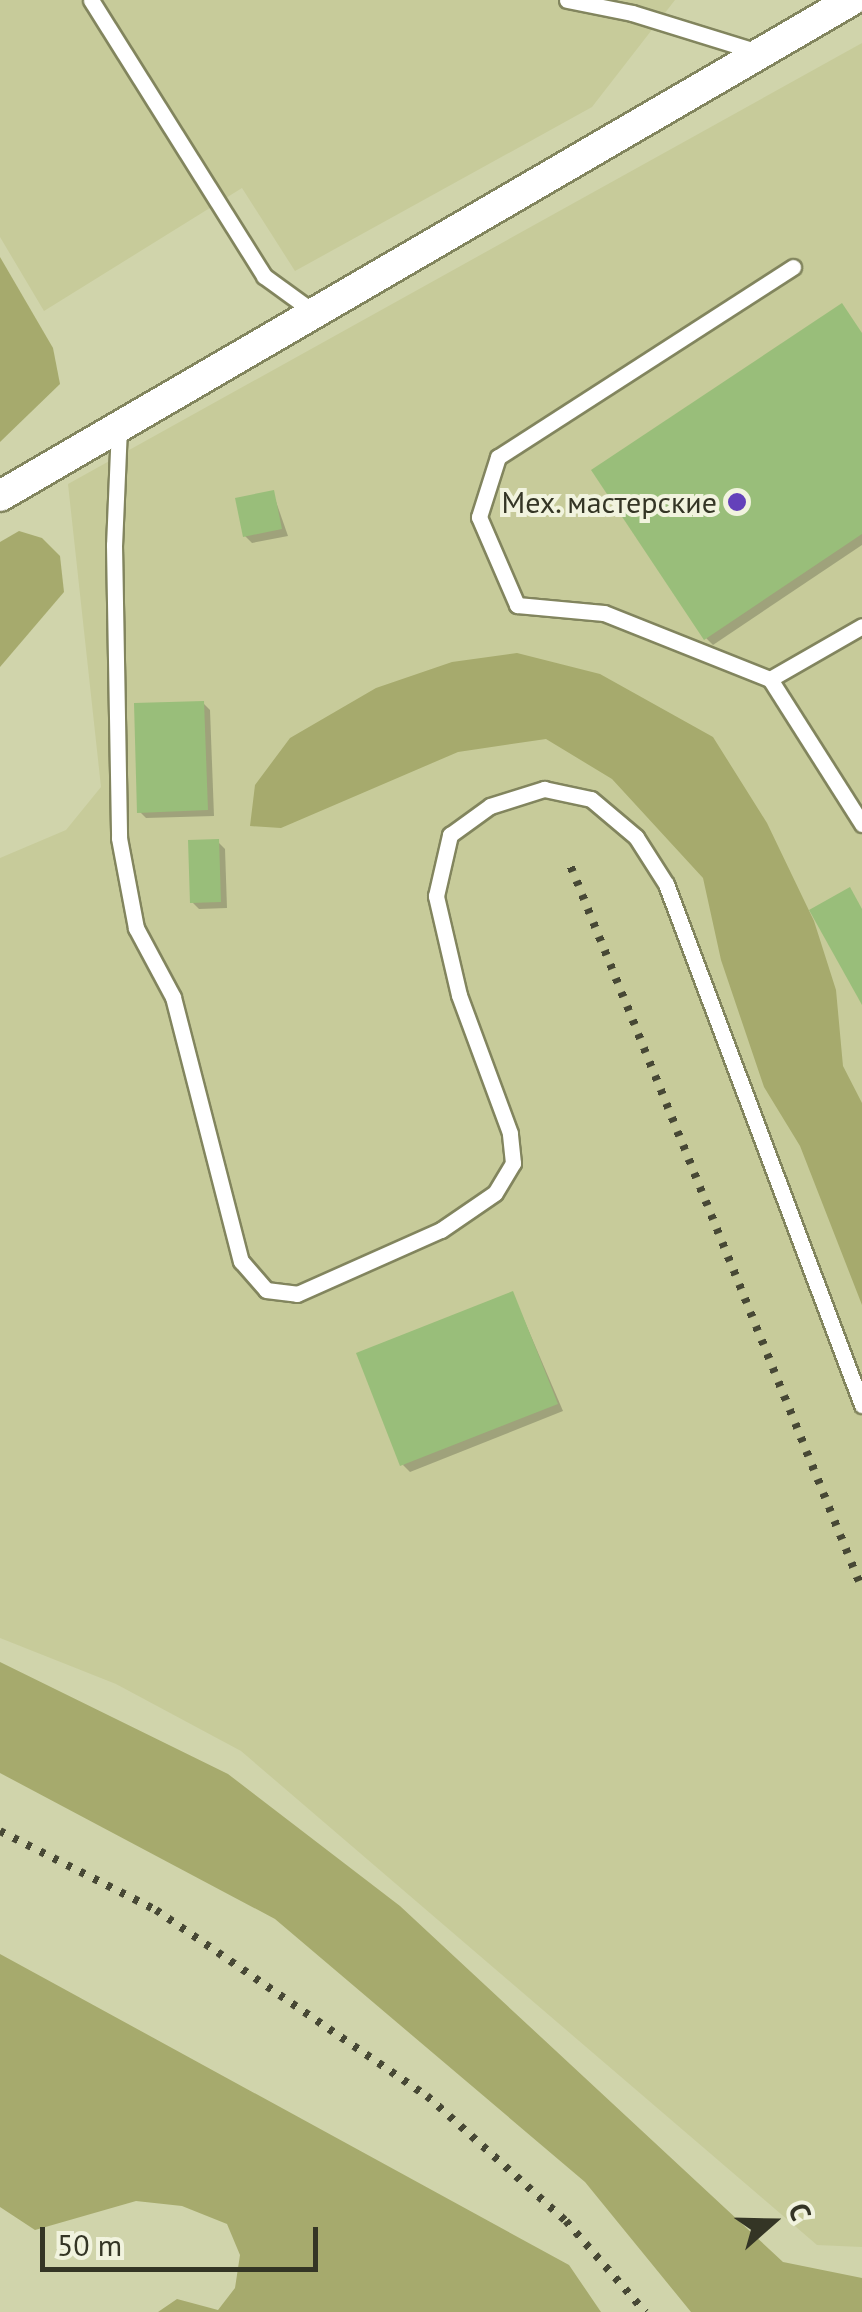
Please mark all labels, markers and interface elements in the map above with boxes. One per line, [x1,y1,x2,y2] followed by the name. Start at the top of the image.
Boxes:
[499,484,717,520] place label: Мех. мастерские
[726,491,748,513] marker: Мех. мастерские
[722,2172,822,2272] north arrow
[781,2198,821,2225] text: С
[45,2207,322,2269] scale bar
[57,2225,122,2264] text: 50 m

